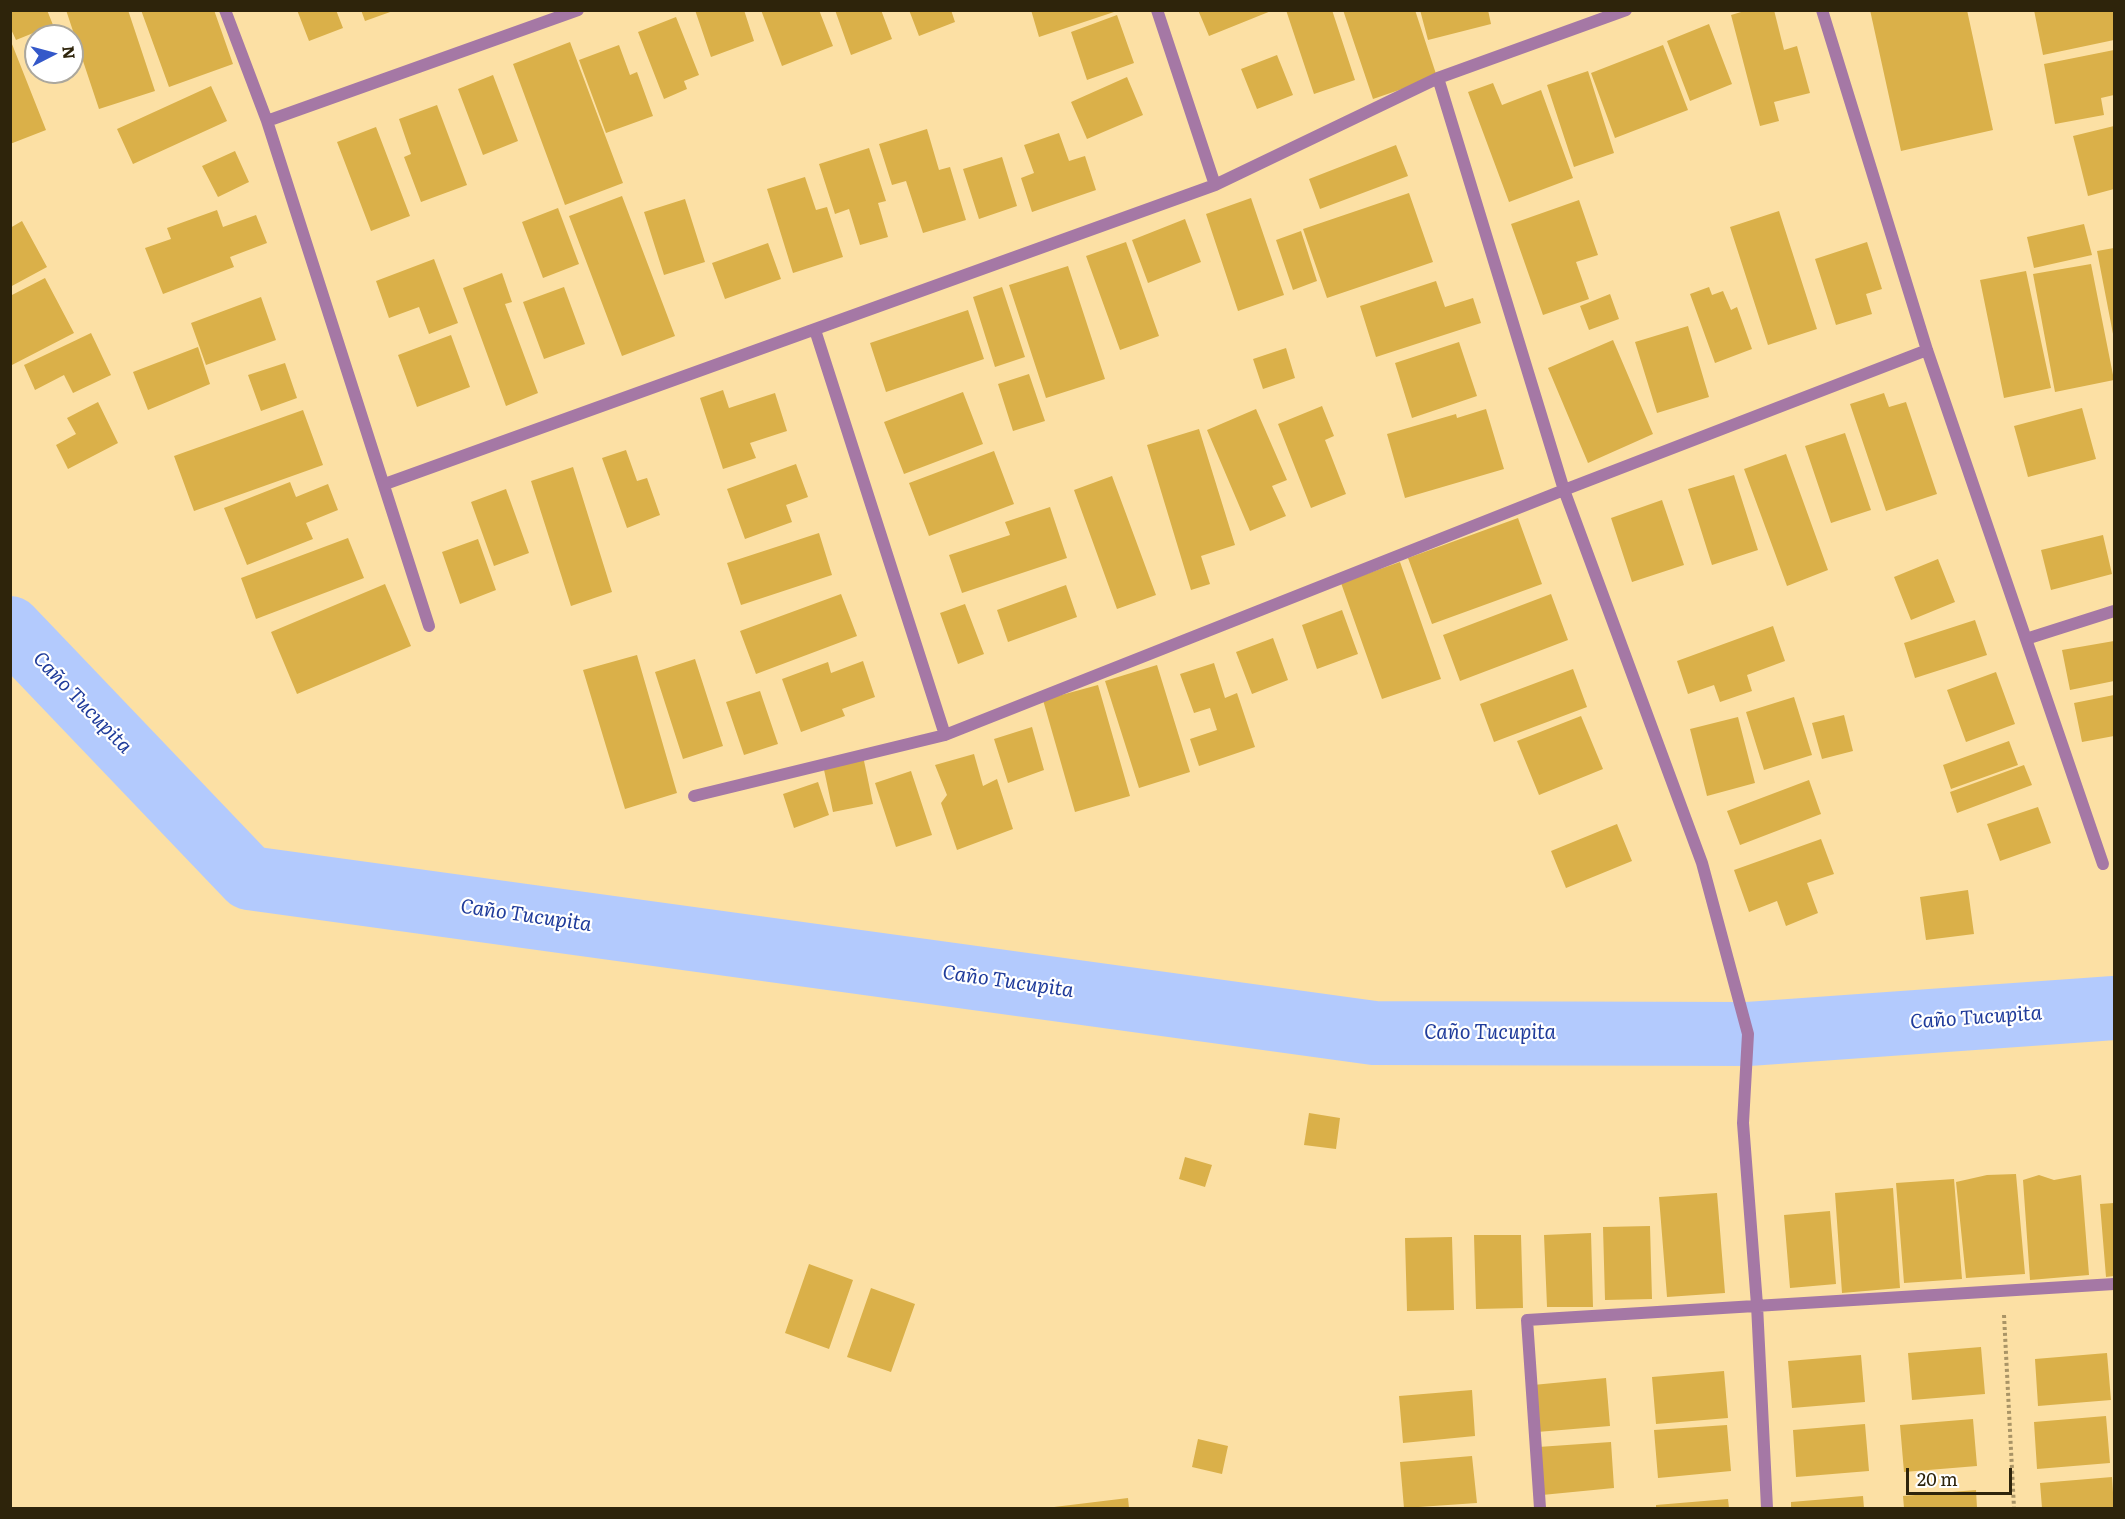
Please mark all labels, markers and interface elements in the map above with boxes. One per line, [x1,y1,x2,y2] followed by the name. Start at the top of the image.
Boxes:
[24,24,84,84] north arrow
[57,44,83,60] text: N
[27,647,137,759] water label: Caño Tucupita
[459,895,593,937] water label: Caño Tucupita
[941,961,1075,1003] water label: Caño Tucupita
[1909,1001,2043,1035] water label: Caño Tucupita
[1424,1021,1556,1045] water label: Caño Tucupita
[1909,1456,2016,1494] scale bar
[1917,1465,1958,1492] text: 20 m

